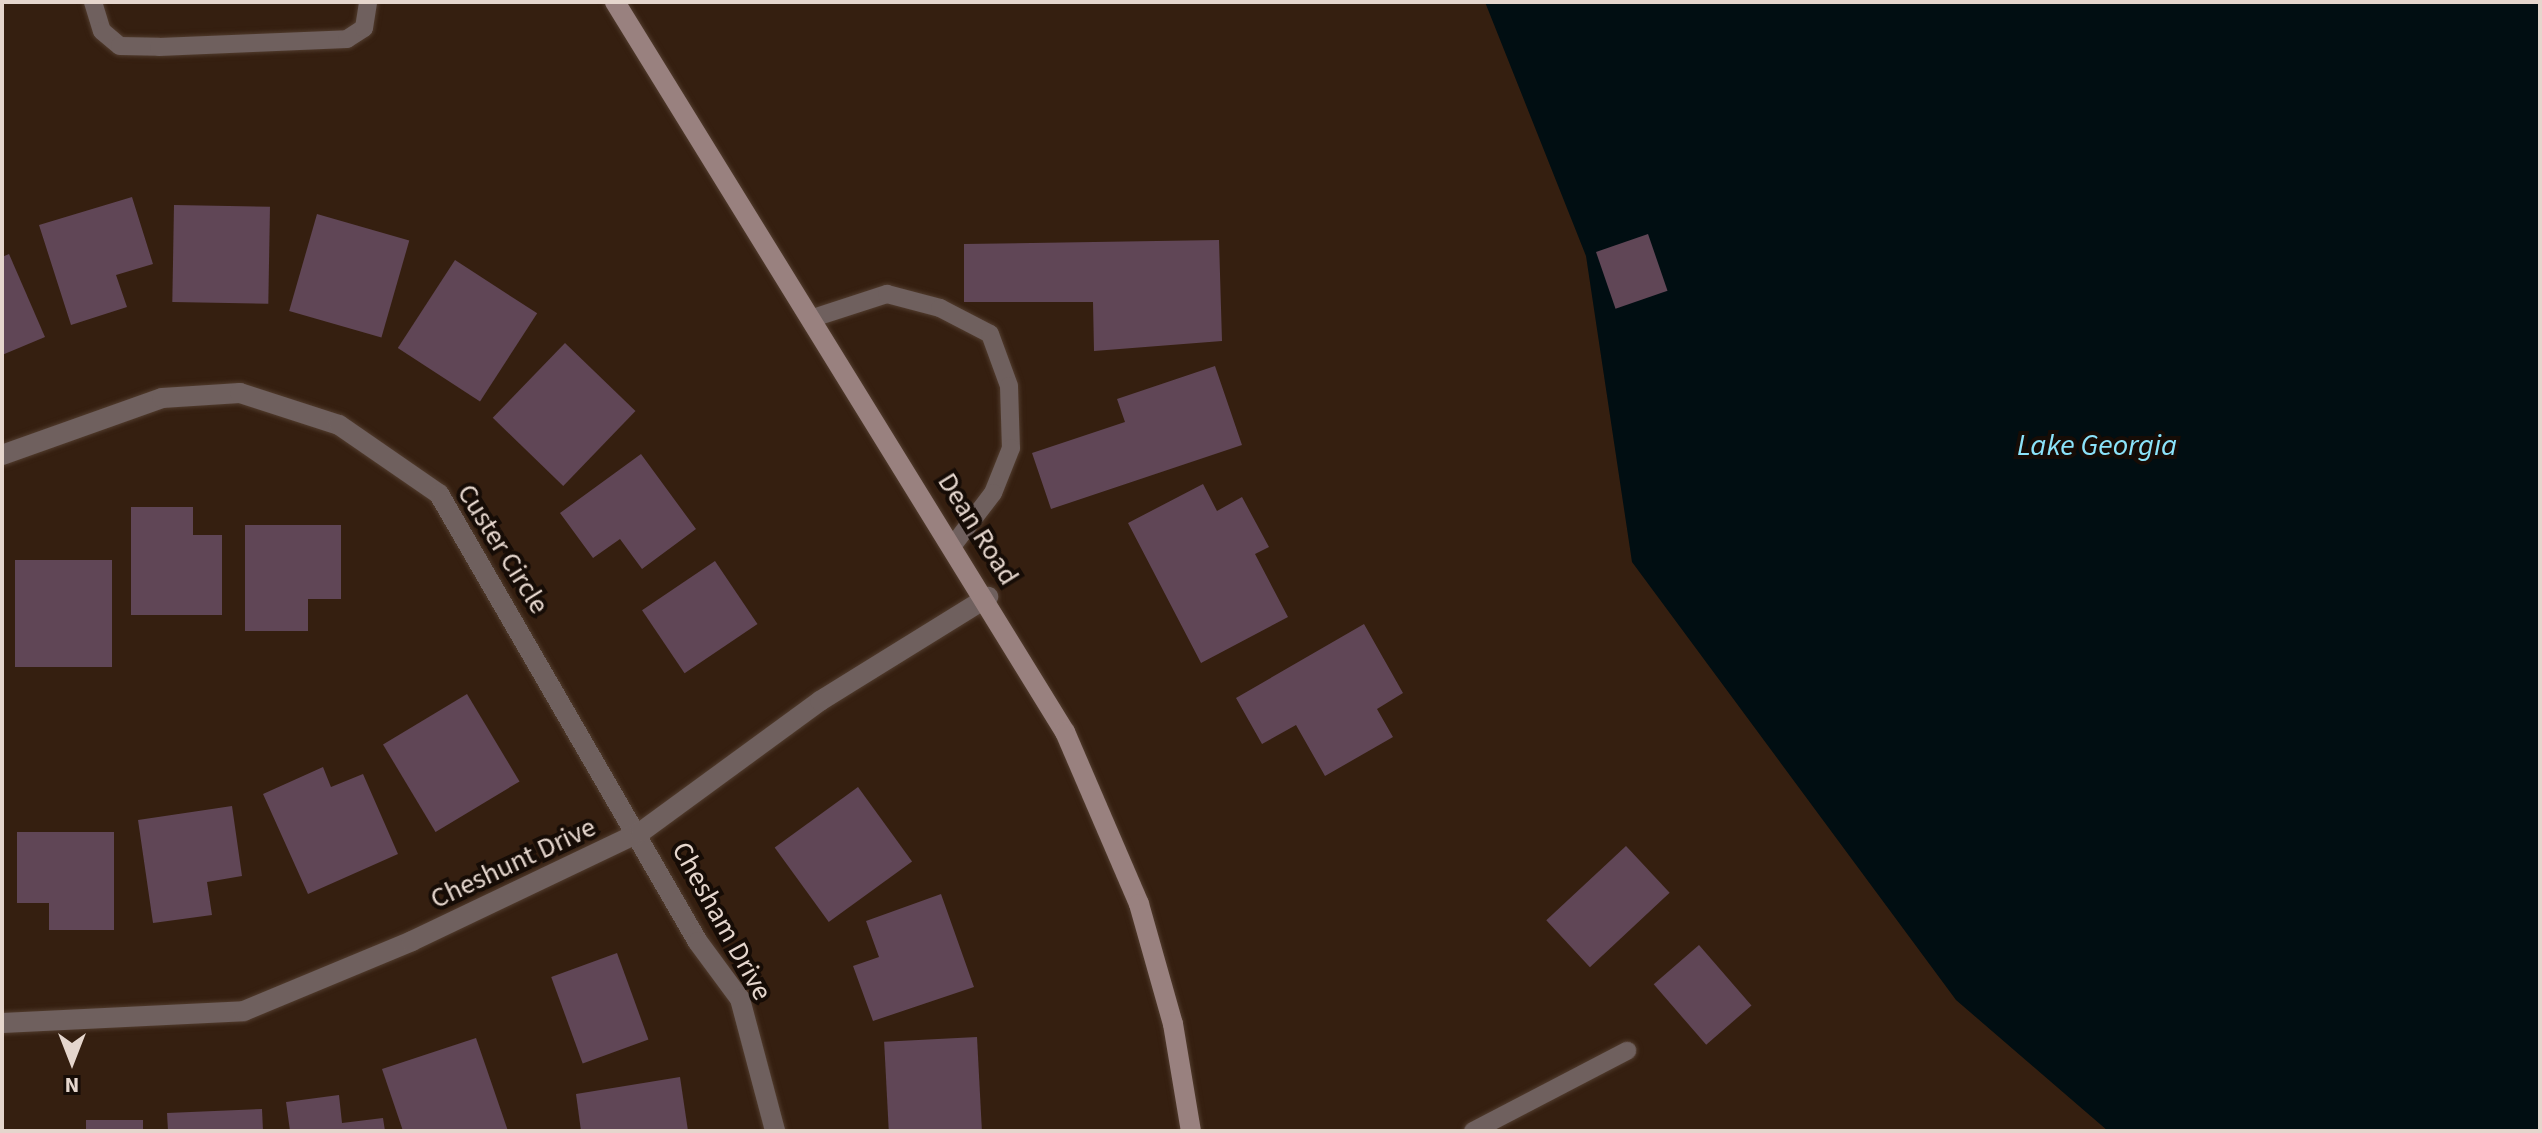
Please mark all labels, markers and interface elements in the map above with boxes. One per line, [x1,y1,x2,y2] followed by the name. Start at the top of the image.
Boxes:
[2017,428,2177,464] water label: Lake Georgia
[930,467,1026,591] street label: Dean Road
[450,478,556,620] street label: Custer Circle
[425,810,601,916] street label: Cheshunt Drive
[665,836,779,1006] street label: Chesham Drive
[32,1021,112,1101] north arrow
[65,1069,79,1101] text: N

